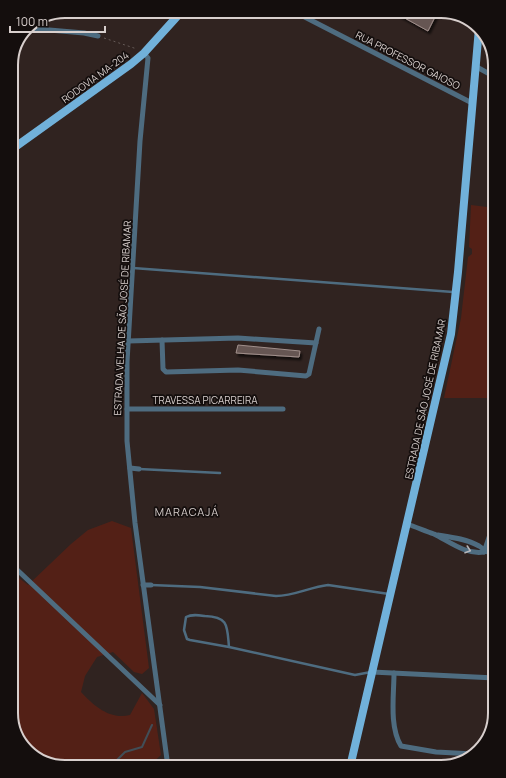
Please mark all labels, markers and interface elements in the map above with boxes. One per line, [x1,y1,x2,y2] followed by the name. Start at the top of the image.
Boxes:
[10,8,105,34] scale bar
[16,13,48,30] text: 100 m
[353,28,463,92] street label: RUA PROFESSOR GAIOSO
[58,48,132,106] street label: RODOVIA MA-204
[110,220,134,416] street label: ESTRADA VELHA DE SÃO JOSÉ DE RIBAMAR
[401,318,449,480] street label: ESTRADA DE SÃO JOSÉ DE RIBAMAR
[152,393,258,407] street label: TRAVESSA PICARREIRA
[155,504,219,519] district label: MARACAJÁ
[464,545,471,554] one-way arrow

